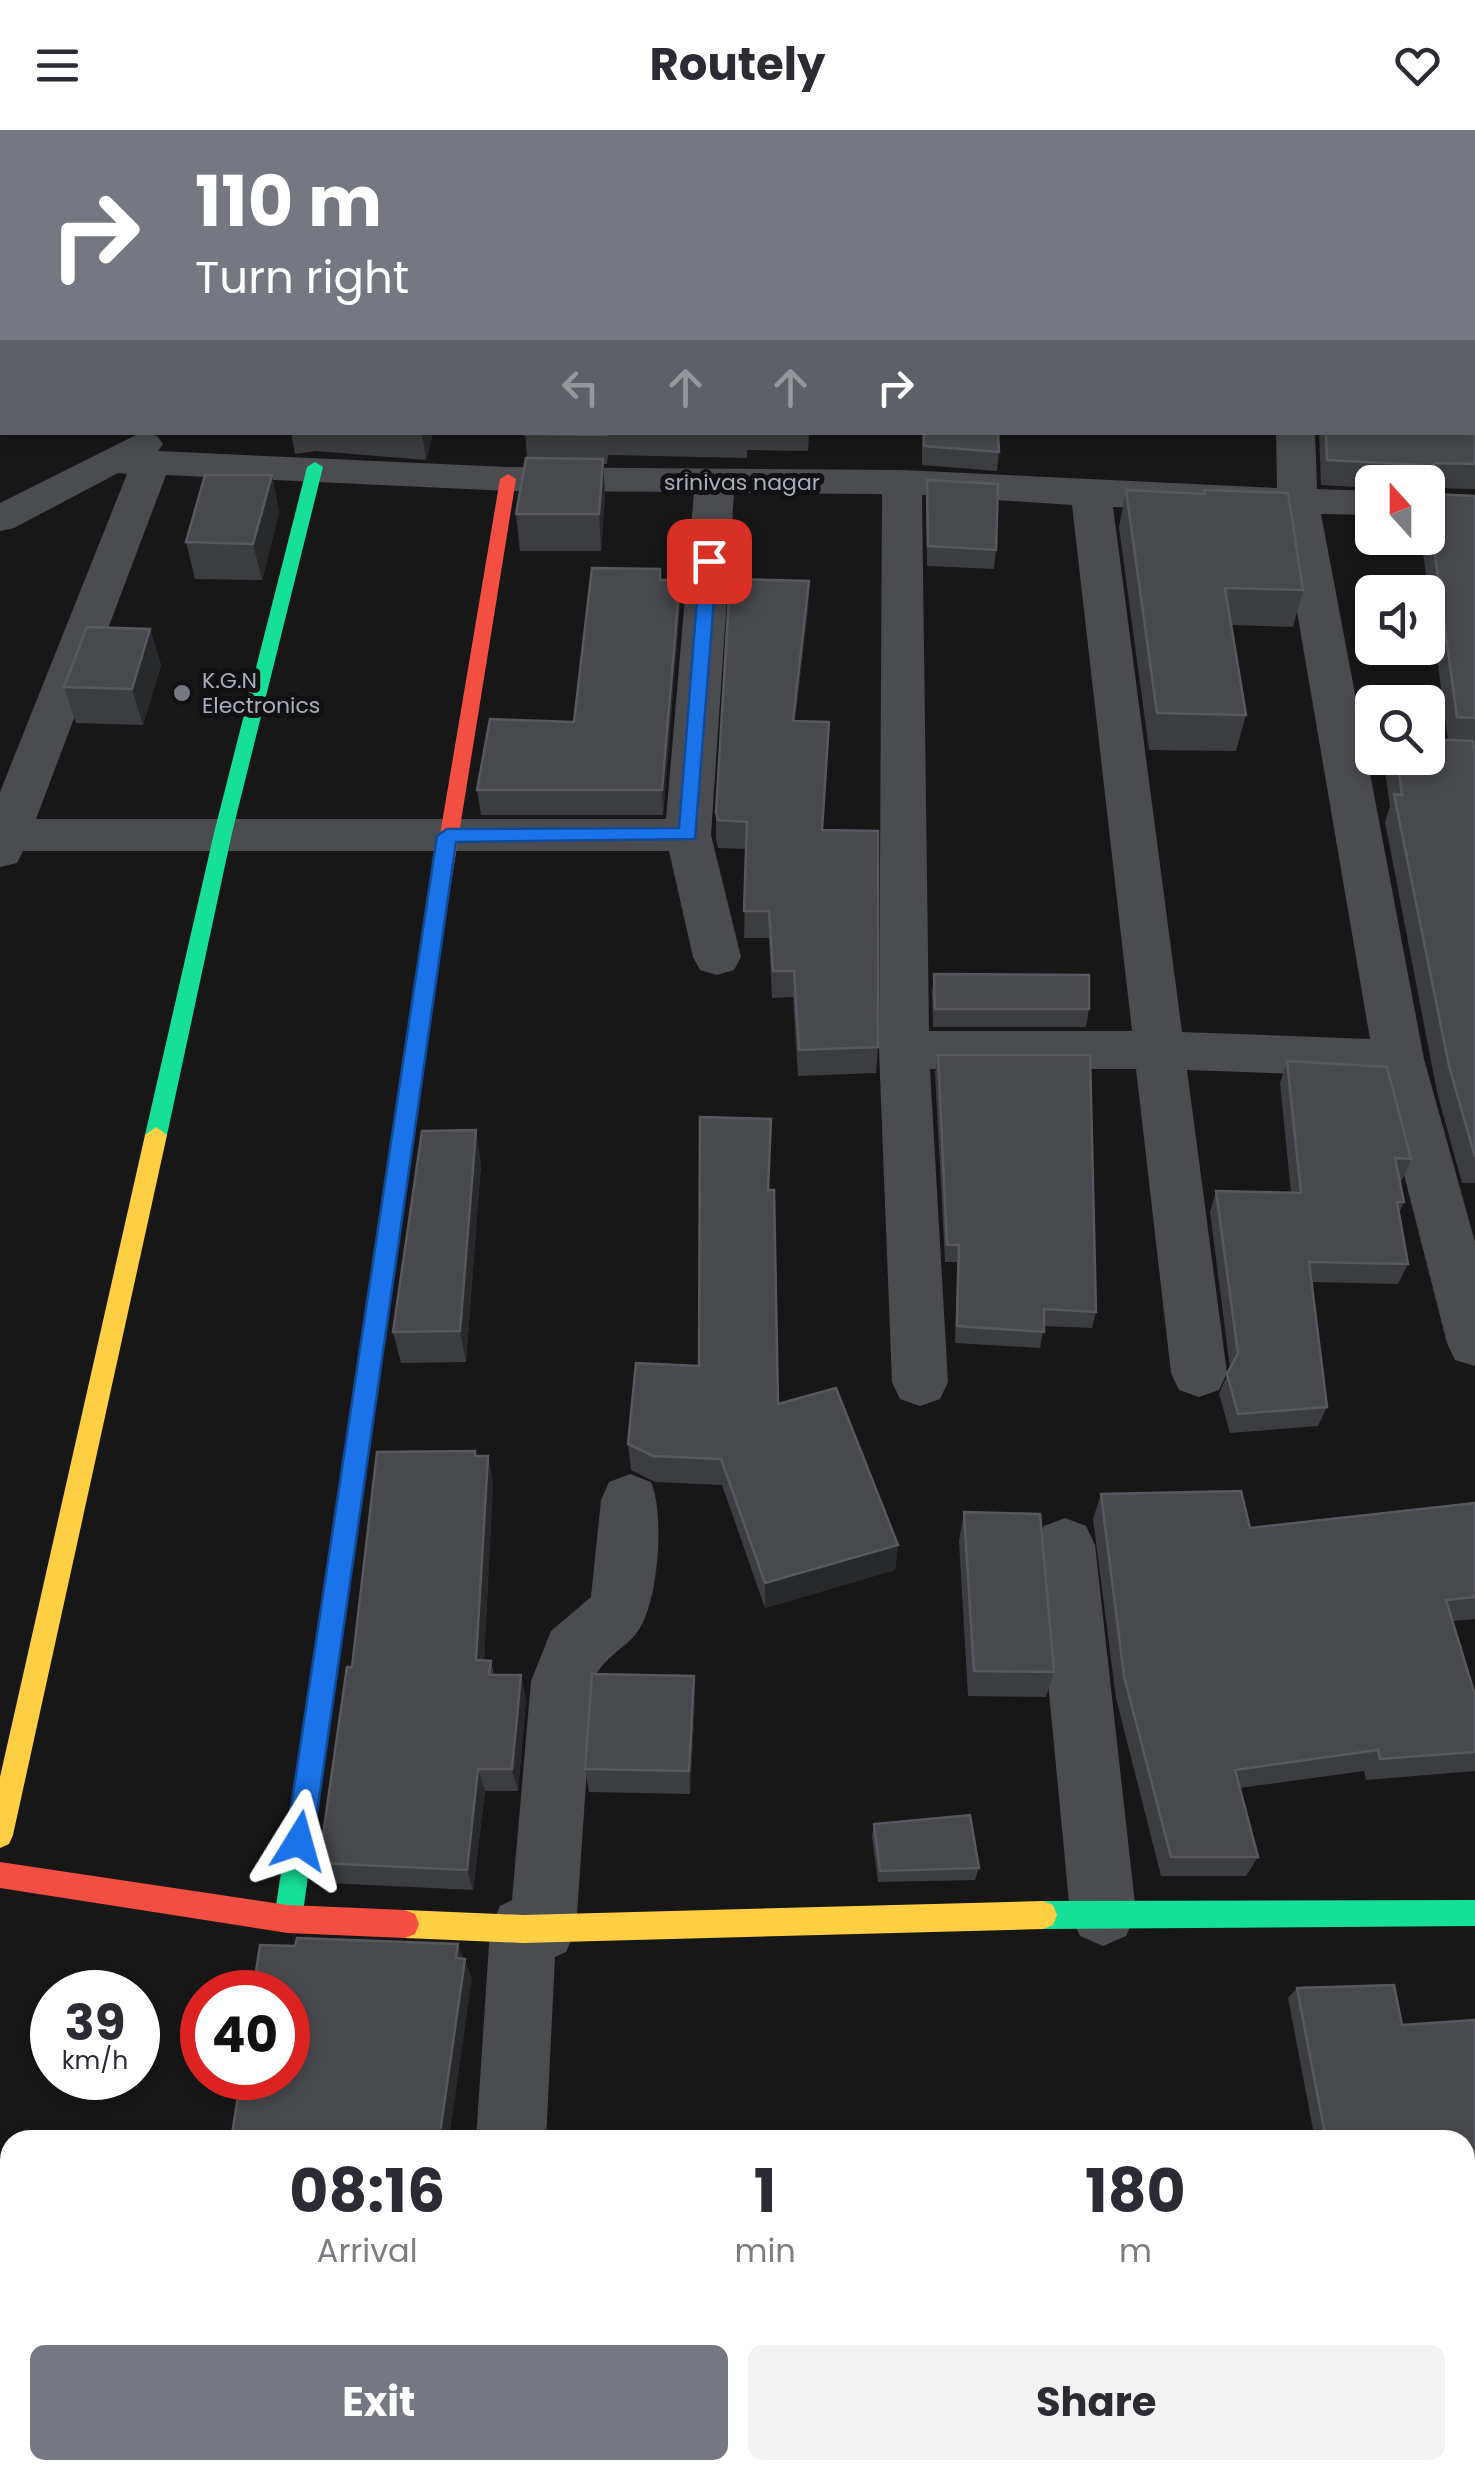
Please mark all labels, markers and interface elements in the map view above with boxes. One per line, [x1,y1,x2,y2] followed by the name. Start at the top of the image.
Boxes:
[649,33,826,96] text: Routely
[30,38,85,93] icon: menu
[1390,38,1445,93] icon: heart
[195,152,382,251] text: 110 m
[30,170,160,300] icon: right
[195,246,409,309] text: Turn right
[553,360,608,415] icon: left
[658,360,713,415] icon: ahead
[763,360,818,415] icon: ahead
[868,360,923,415] icon: right
[1355,465,1445,555] north arrow
[1355,465,1445,775] map controls
[664,467,820,498] street label: srinivas nagar
[667,519,752,604] pin
[682,534,737,589] icon: arrive
[1355,575,1445,665] button: sound
[202,665,320,721] place label: K.G.N Electronics
[171,682,193,704] marker: K.G.N Electronics
[1355,685,1445,775] button: search
[247,1789,351,1893] position arrow
[180,1970,310,2100] speed limit sign: 40
[65,1987,126,2058] text: 39
[62,2043,128,2078] text: km/h
[289,2149,445,2233] text: 08:16
[754,2149,776,2233] text: 1
[1085,2149,1186,2233] text: 180
[317,2228,418,2273] text: Arrival
[734,2228,796,2273] text: min
[1119,2228,1152,2273] text: m
[30,2345,728,2460] button: Exit
[748,2345,1445,2460] button: Share

